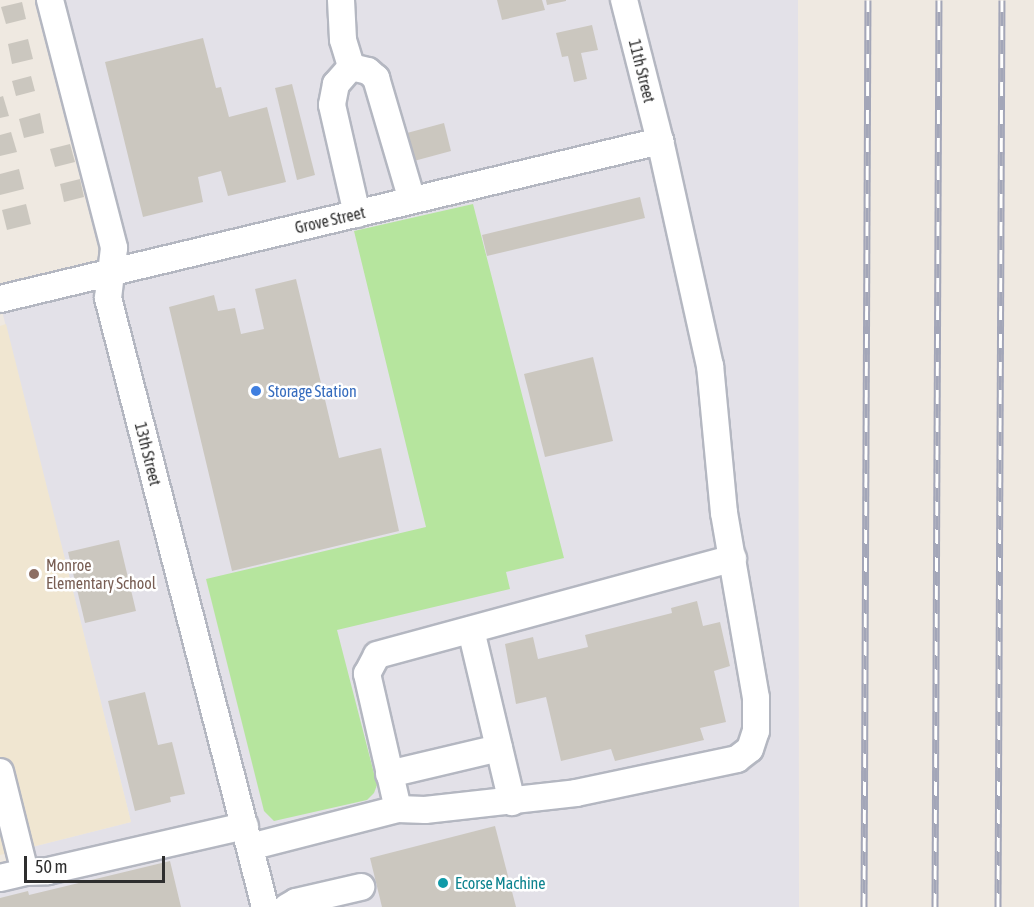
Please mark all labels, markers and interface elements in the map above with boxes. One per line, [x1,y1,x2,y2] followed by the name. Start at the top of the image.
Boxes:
[625,37,659,105] street label: 11th Street
[293,203,367,237] street label: Grove Street
[268,381,357,401] place label: Storage Station
[249,384,263,398] marker: Storage Station
[131,420,165,488] street label: 13th Street
[46,555,156,593] place label: Monroe Elementary School
[27,567,41,581] marker: Monroe Elementary School
[27,844,168,882] scale bar
[35,856,67,877] text: 50 m
[455,873,546,893] place label: Ecorse Machine
[436,876,450,890] marker: Ecorse Machine

